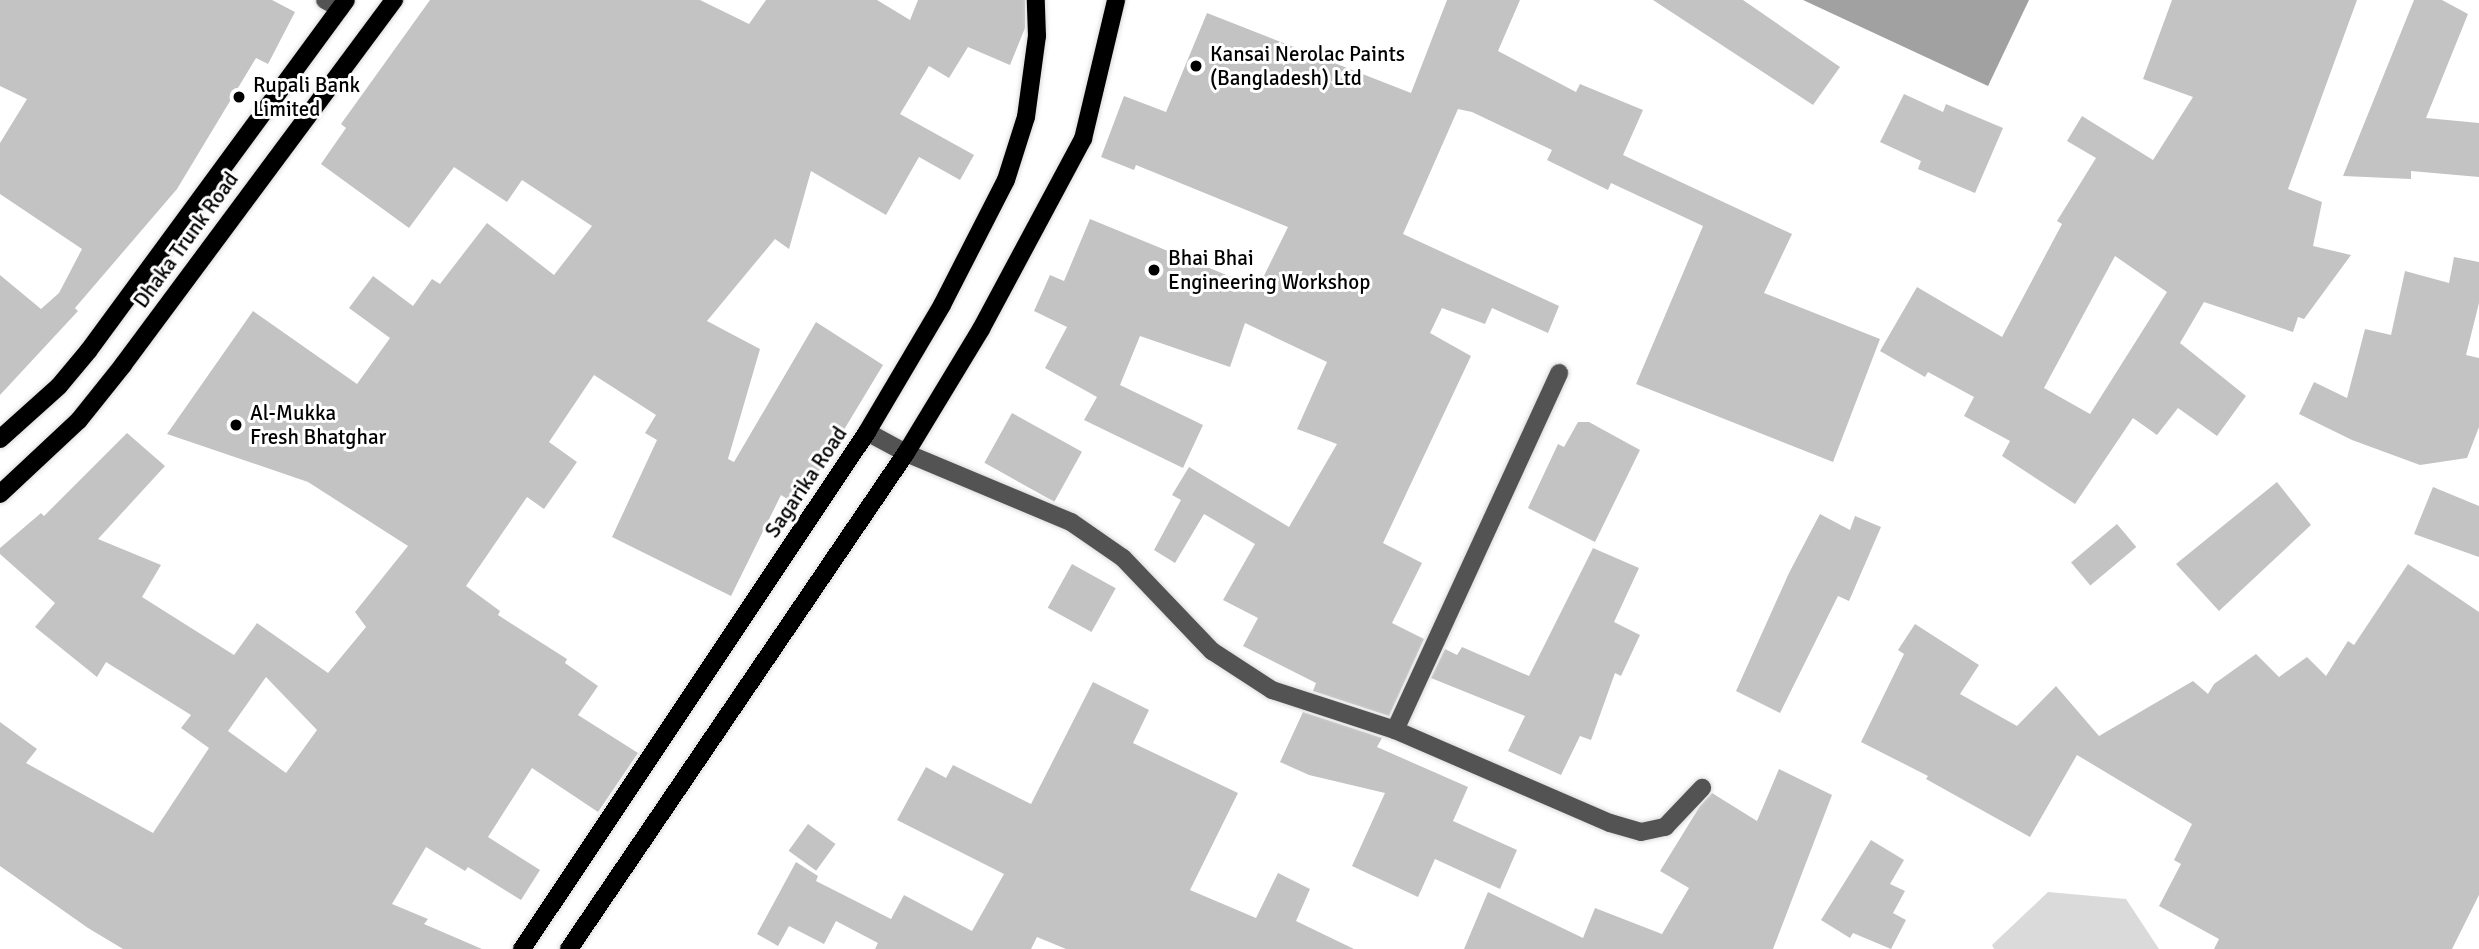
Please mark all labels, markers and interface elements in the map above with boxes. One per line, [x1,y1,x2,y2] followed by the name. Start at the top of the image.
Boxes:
[1210,41,1405,91] place label: Kansai Nerolac Paints (Bangladesh) Ltd
[1188,58,1204,74] marker: Kansai Nerolac Paints (Bangladesh) Ltd
[253,72,360,122] place label: Rupali Bank Limited
[231,89,247,105] marker: Rupali Bank Limited
[128,167,244,313] street label: Dhaka Trunk Road
[1168,245,1370,295] place label: Bhai Bhai Engineering Workshop
[1146,262,1162,278] marker: Bhai Bhai Engineering Workshop
[250,400,386,450] place label: Al-Mukka Fresh Bhatghar
[228,417,244,433] marker: Al-Mukka Fresh Bhatghar
[760,422,852,542] street label: Sagarika Road

